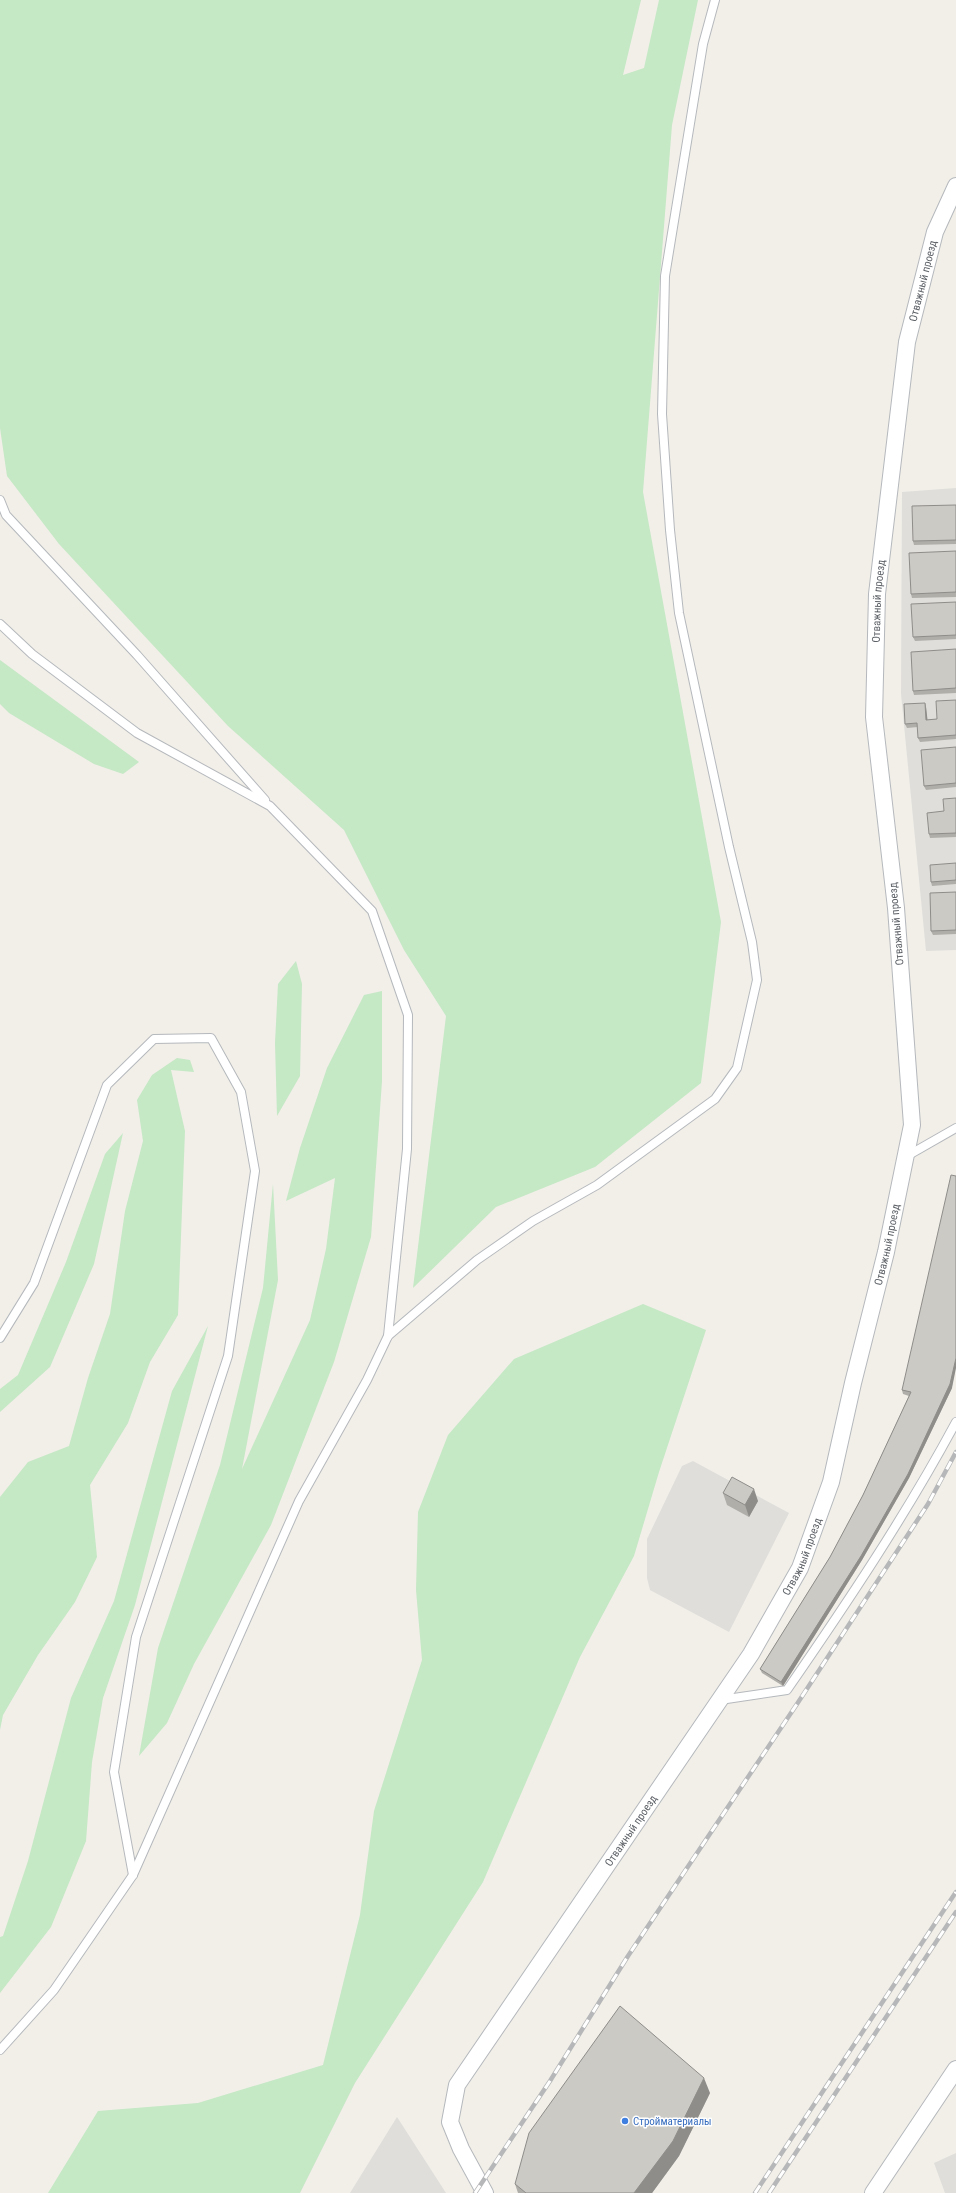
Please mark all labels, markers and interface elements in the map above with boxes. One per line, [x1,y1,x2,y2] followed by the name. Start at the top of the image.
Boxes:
[906,239,940,323] street label: Отважный проезд
[870,559,888,643] street label: Отважный проезд
[886,882,907,966] street label: Отважный проезд
[872,1203,903,1287] street label: Отважный проезд
[780,1516,825,1598] street label: Отважный проезд
[602,1793,660,1869] street label: Отважный проезд
[633,2115,712,2128] place label: Стройматериалы
[620,2116,630,2126] marker: Стройматериалы

